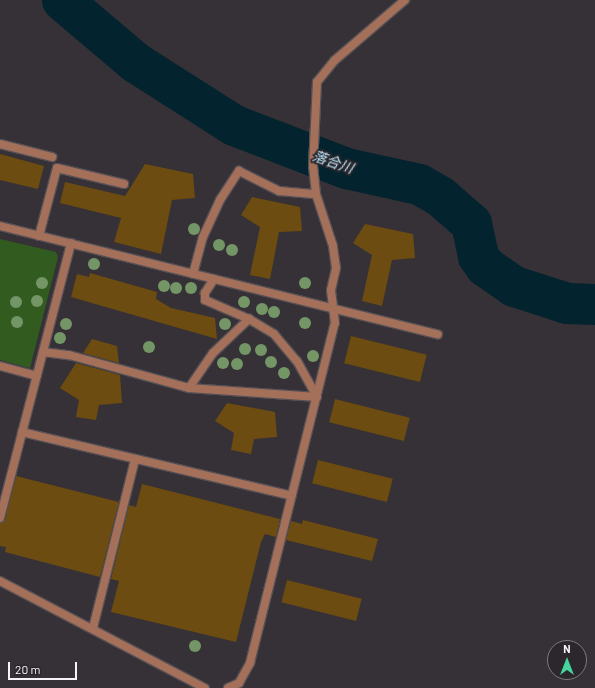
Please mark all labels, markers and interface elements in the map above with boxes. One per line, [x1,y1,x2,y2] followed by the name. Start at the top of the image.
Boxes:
[310,147,356,177] water label: 落合川
[547,640,587,680] north arrow
[563,642,571,655] text: N
[10,654,79,680] scale bar
[15,662,41,676] text: 20 m

